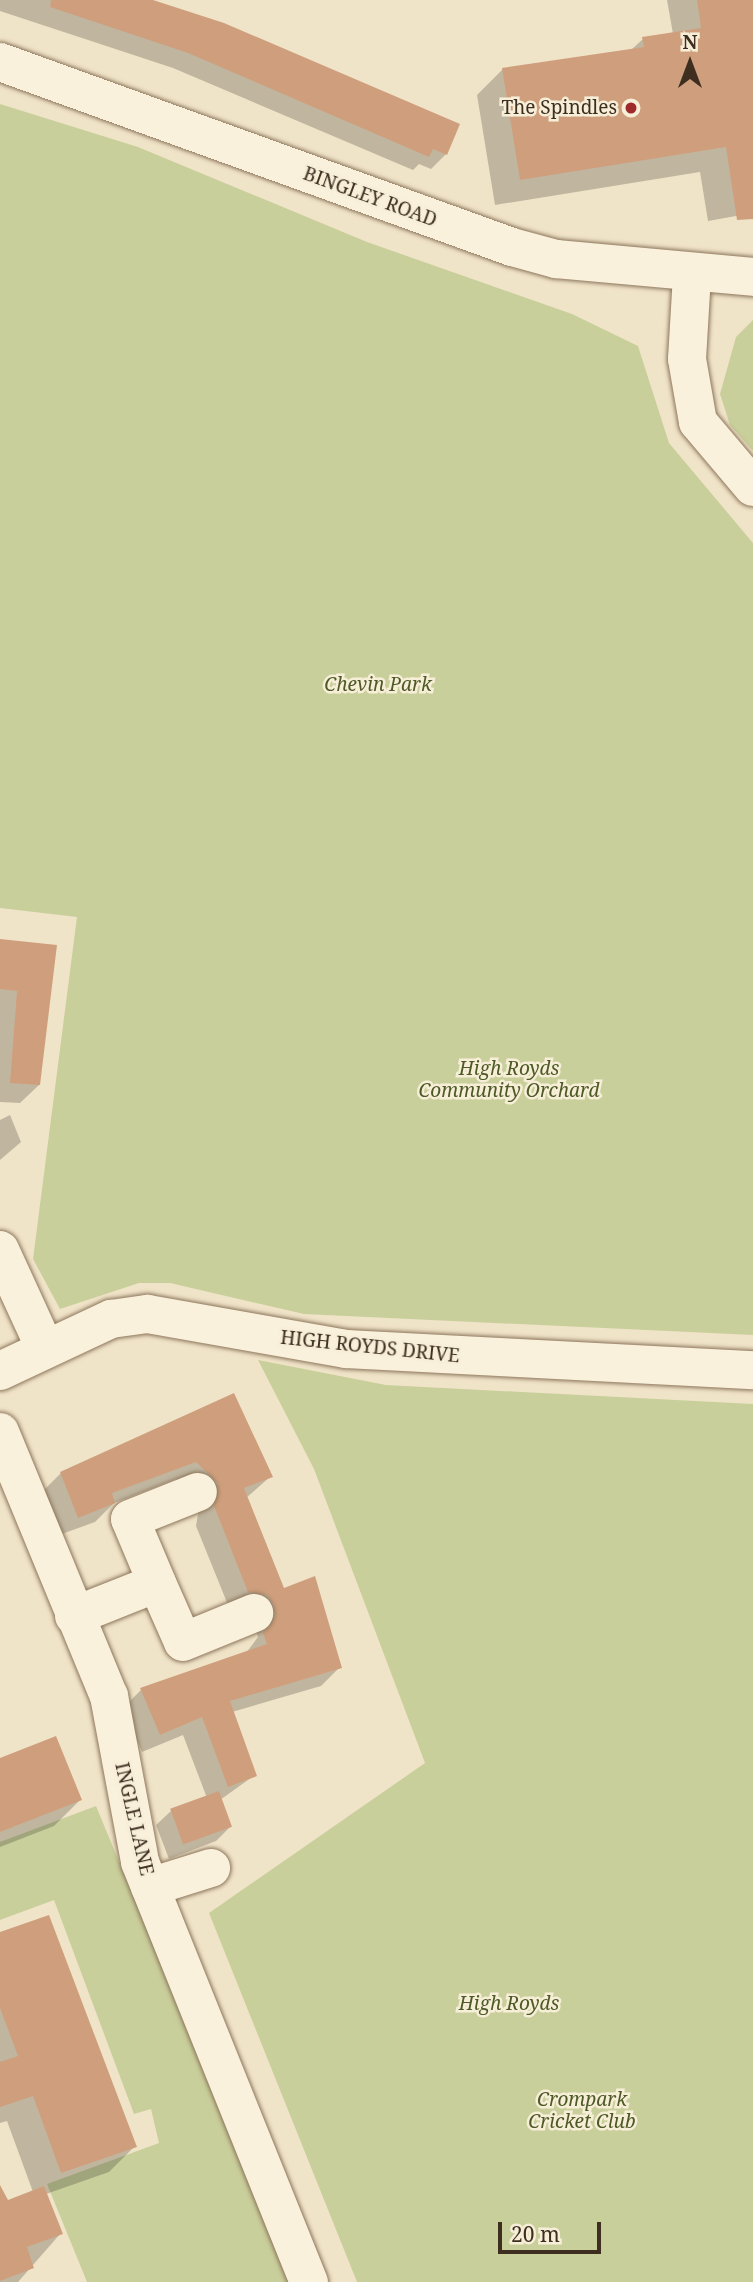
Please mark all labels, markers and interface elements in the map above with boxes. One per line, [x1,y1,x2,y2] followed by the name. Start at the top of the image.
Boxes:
[655,28,725,98] north arrow
[683,29,697,55] text: N
[502,97,617,119] place label: The Spindles
[623,100,639,116] marker: The Spindles
[300,162,440,232] street label: BINGLEY ROAD
[324,674,432,696] park label: Chevin Park
[418,1058,600,1102] park label: High Royds Community Orchard
[279,1326,461,1368] street label: HIGH ROYDS DRIVE
[110,1760,158,1878] street label: INGLE LANE
[459,1993,559,2015] park label: High Royds
[528,2089,636,2133] park label: Crompark Cricket Club
[501,2208,604,2252] scale bar
[511,2220,560,2248] text: 20 m

